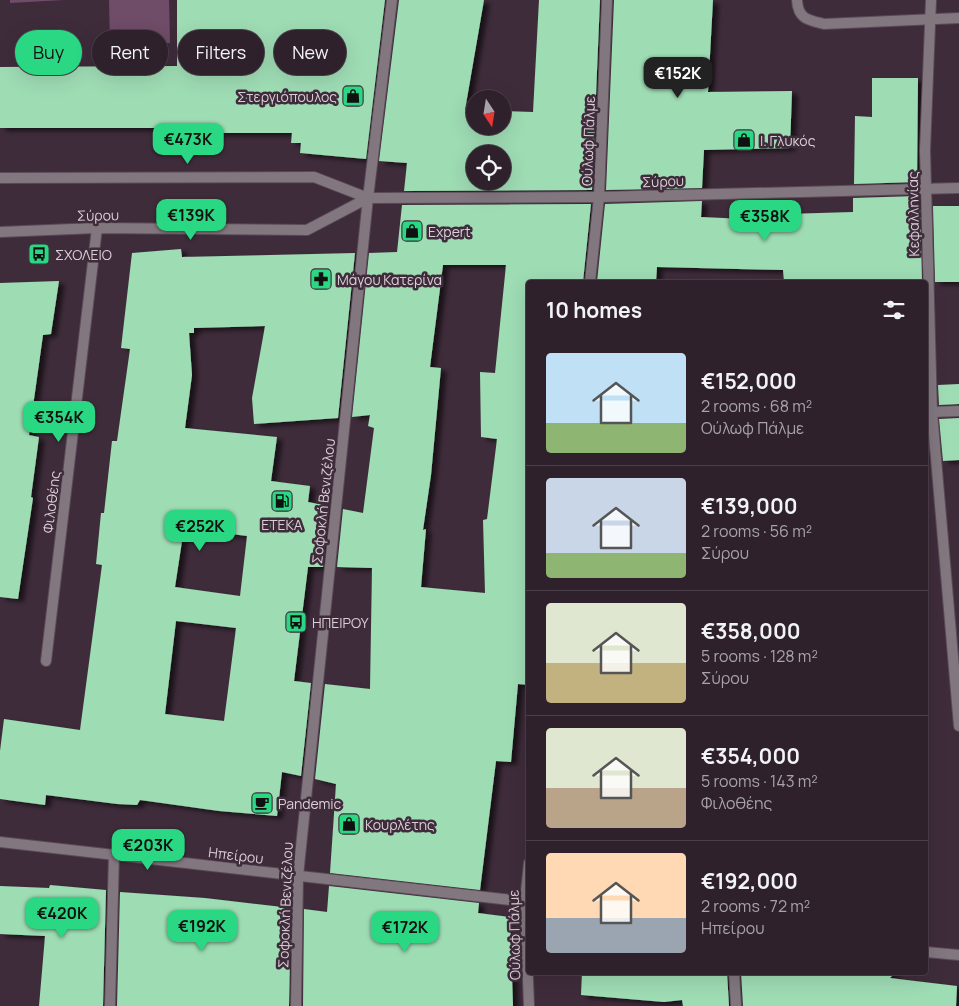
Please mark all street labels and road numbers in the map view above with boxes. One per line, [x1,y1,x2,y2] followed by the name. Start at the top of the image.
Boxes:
[577,96,599,186] street label: Ούλωφ Πάλμε
[642,171,684,191] street label: Σύρου
[903,171,923,257] street label: Κεφαλληνίας
[77,205,119,225] street label: Σύρου
[307,437,339,565] street label: Σοφοκλή Βενιζέλου
[38,470,64,534] street label: Φιλοθέης
[207,842,265,868] street label: Ηπείρου
[273,842,297,968] street label: Σοφοκλή Βενιζέλου
[504,890,524,980] street label: Ούλωφ Πάλμε

